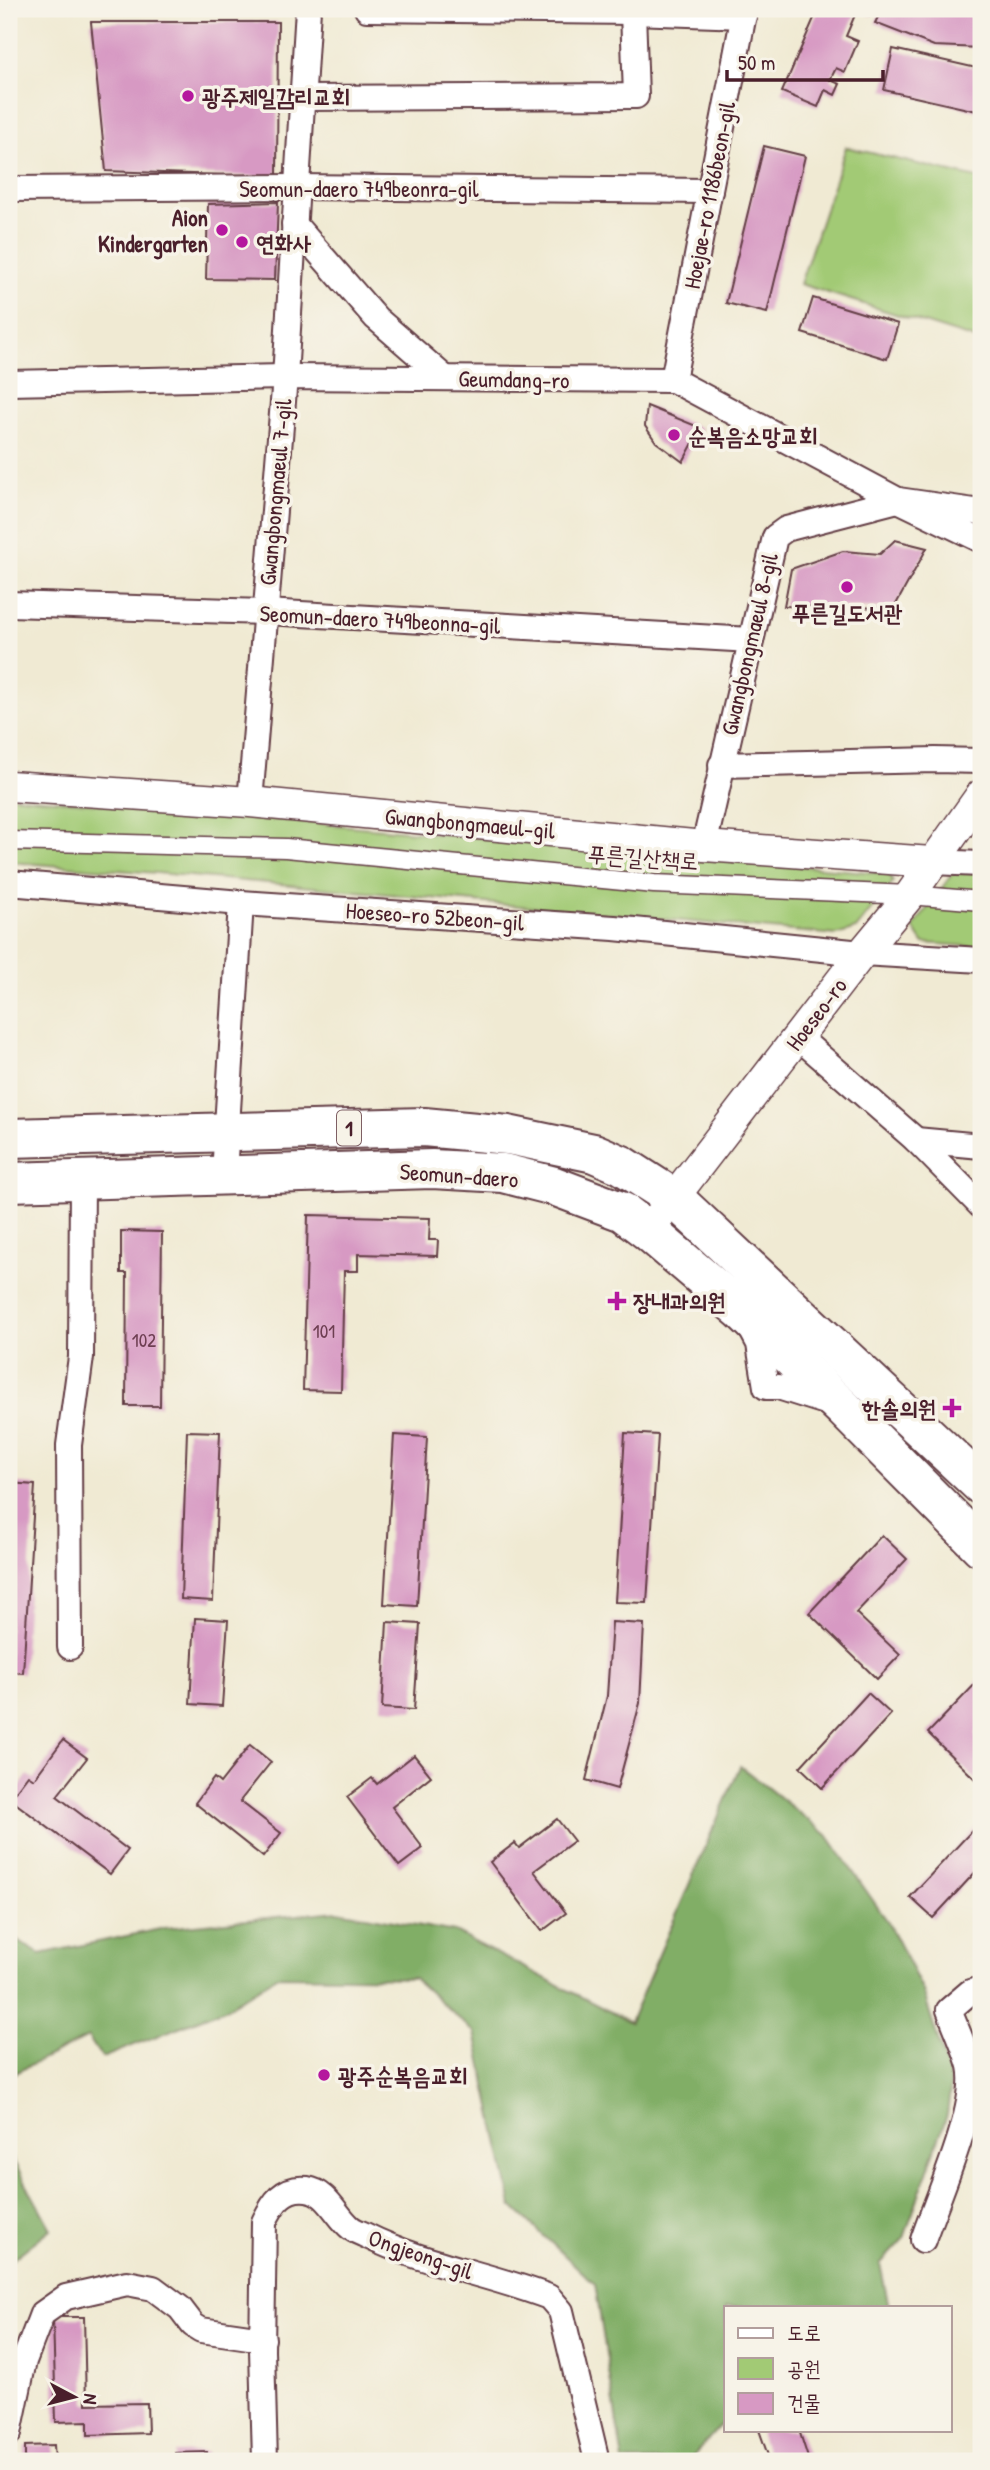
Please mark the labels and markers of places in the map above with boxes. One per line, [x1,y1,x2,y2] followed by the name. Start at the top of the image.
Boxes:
[202,81,350,112] place label: 광주제일감리교회
[180,88,196,104] marker: 광주제일감리교회
[98,202,208,260] place label: Aion Kindergarten
[214,222,230,238] marker: Aion Kindergarten
[256,227,312,258] place label: 연화사
[234,234,250,250] marker: 연화사
[688,420,818,451] place label: 순복음소망교회
[666,427,682,443] marker: 순복음소망교회
[839,579,855,595] marker: 푸른길도서관
[791,597,903,628] place label: 푸른길도서관
[633,1286,726,1317] place label: 장내과의원
[607,1291,627,1311] marker: 장내과의원
[861,1393,936,1424] place label: 한솔의원
[942,1398,962,1418] marker: 한솔의원
[338,2060,468,2091] place label: 광주순복음교회
[316,2067,332,2083] marker: 광주순복음교회

